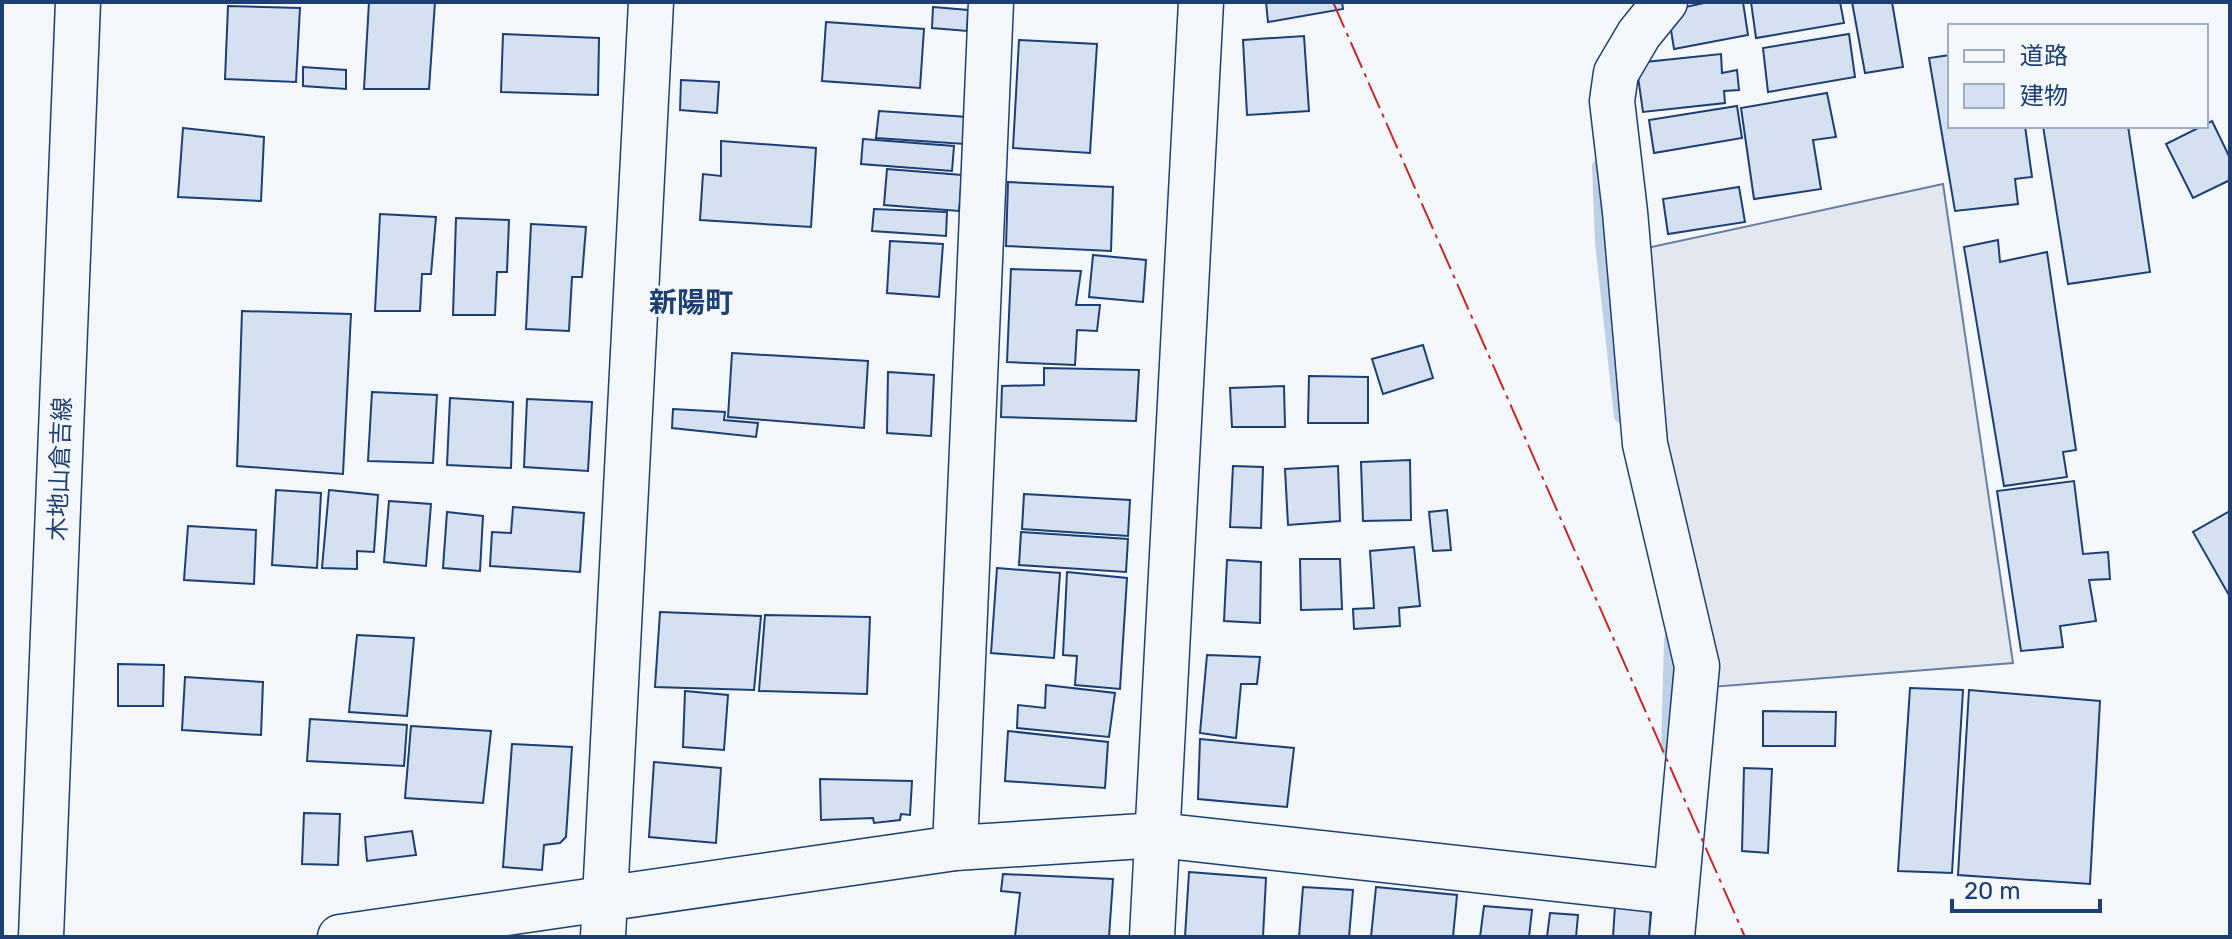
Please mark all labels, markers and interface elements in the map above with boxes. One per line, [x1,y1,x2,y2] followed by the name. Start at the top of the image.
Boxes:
[1948,24,2208,128] legend
[2020,42,2068,70] text: 道路
[2020,82,2068,110] text: 建物
[649,286,733,319] district label: 新陽町
[43,397,77,541] street label: 木地山倉吉線
[1952,863,2100,913] scale bar
[1964,877,2021,905] text: 20 m

